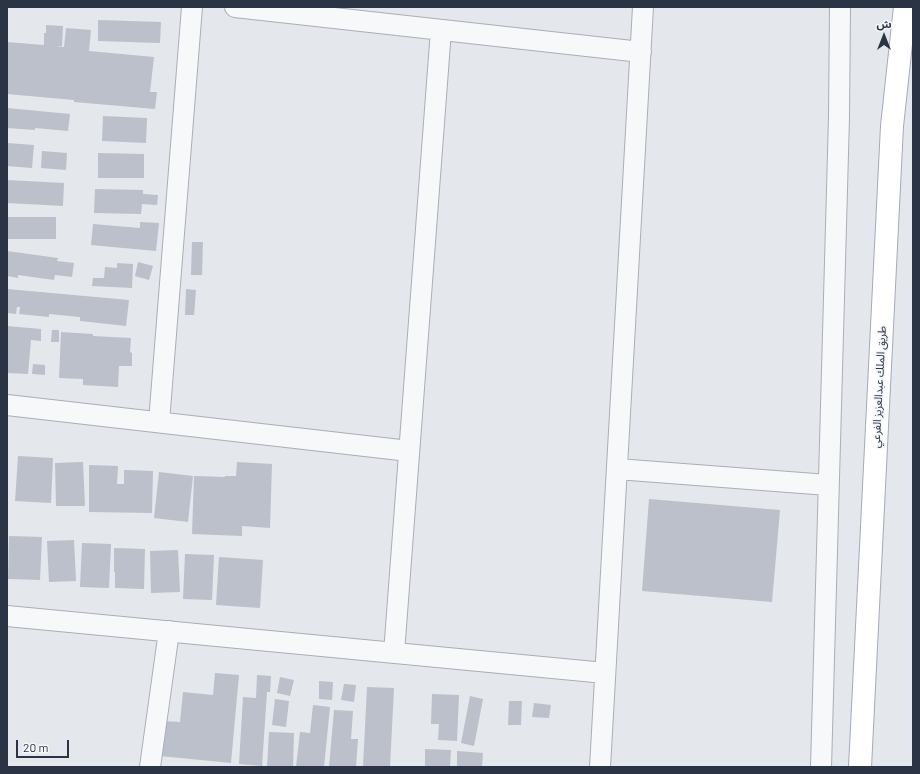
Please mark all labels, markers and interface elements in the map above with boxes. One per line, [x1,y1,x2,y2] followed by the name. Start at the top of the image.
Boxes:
[864,16,904,56] north arrow
[876,17,892,30] text: ش
[869,326,889,448] street label: طريق الملك عبدالعزيز الفرعي
[18,732,71,758] scale bar
[23,740,49,754] text: 20 m

